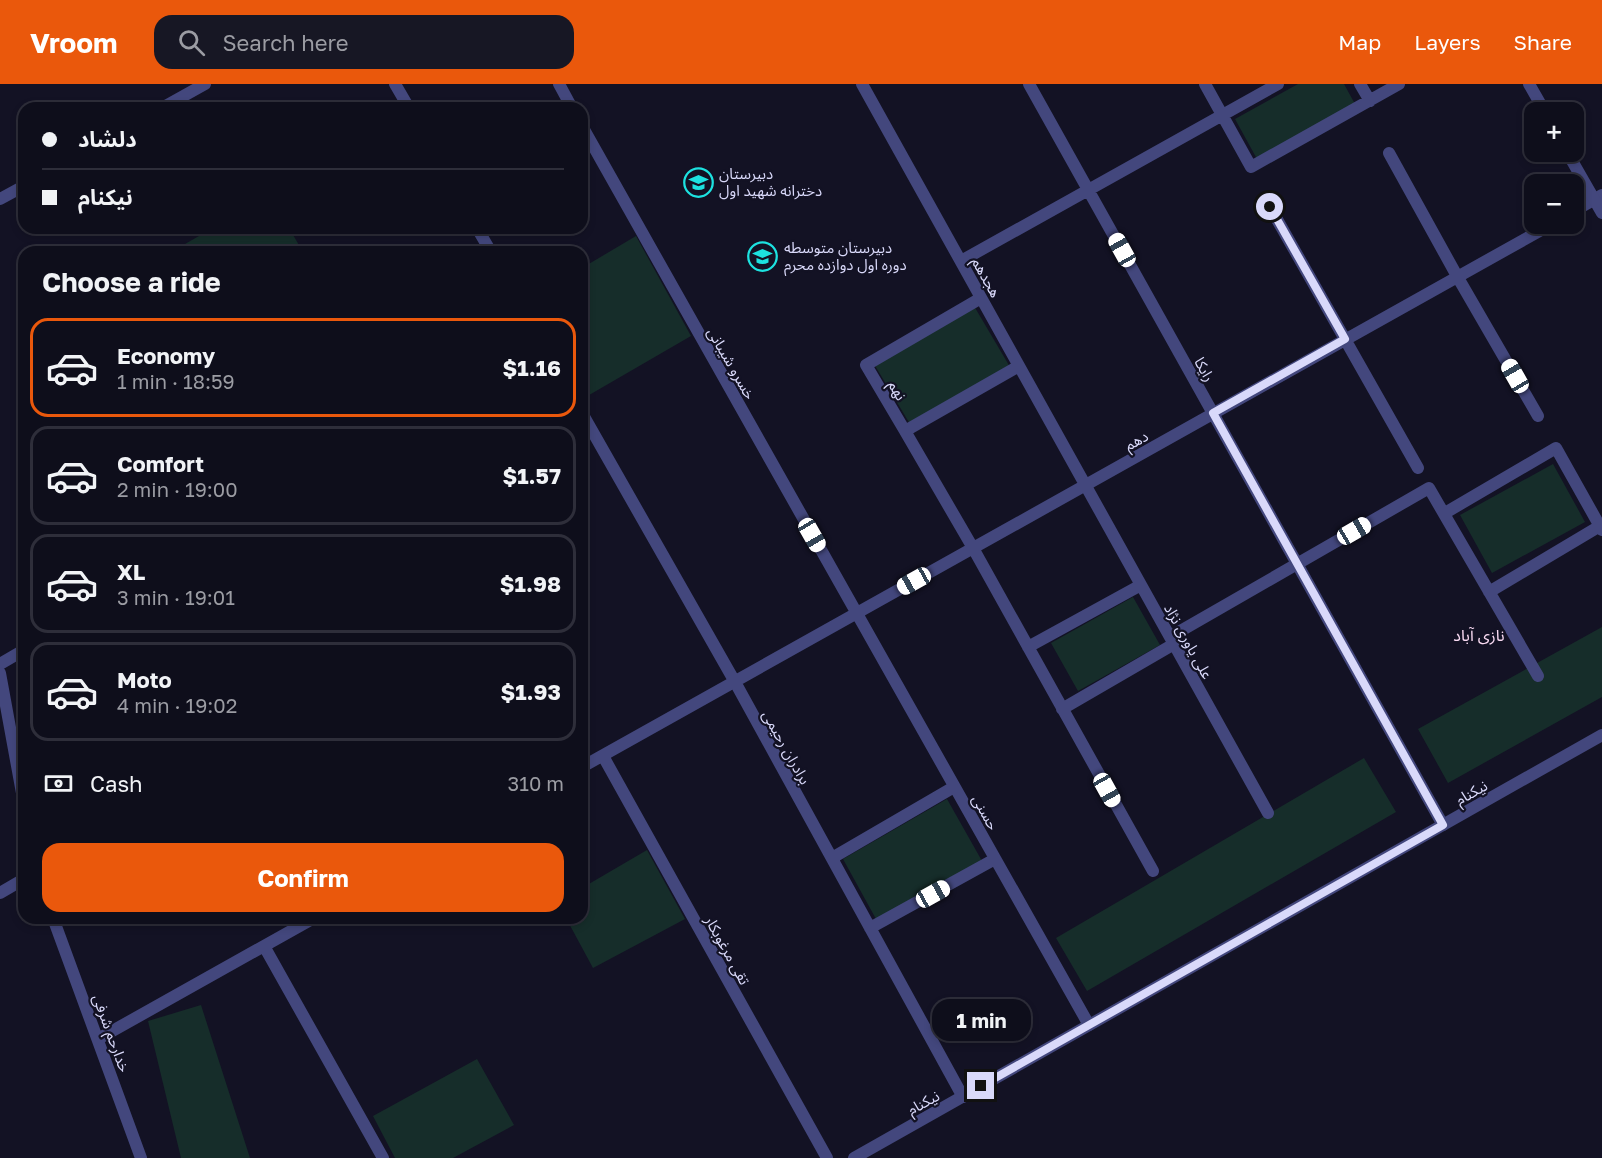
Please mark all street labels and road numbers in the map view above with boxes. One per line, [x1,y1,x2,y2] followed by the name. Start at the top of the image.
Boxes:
[966,254,1005,302] street label: هجدهم
[703,324,760,403] street label: خسرو شیبانی
[1190,354,1219,385] street label: رایکا
[883,377,911,405] street label: نهم
[1121,426,1152,456] street label: دهم
[1160,600,1217,683] street label: علی یاوری نژاد
[758,707,815,788] street label: برادران رحیمی
[1452,776,1492,811] street label: نیکنام
[968,791,1003,834] street label: حسنی
[700,911,754,988] street label: تقی مرغوبکار
[87,992,134,1075] street label: خدارحم شرفی
[904,1086,944,1121] street label: نیکنام

